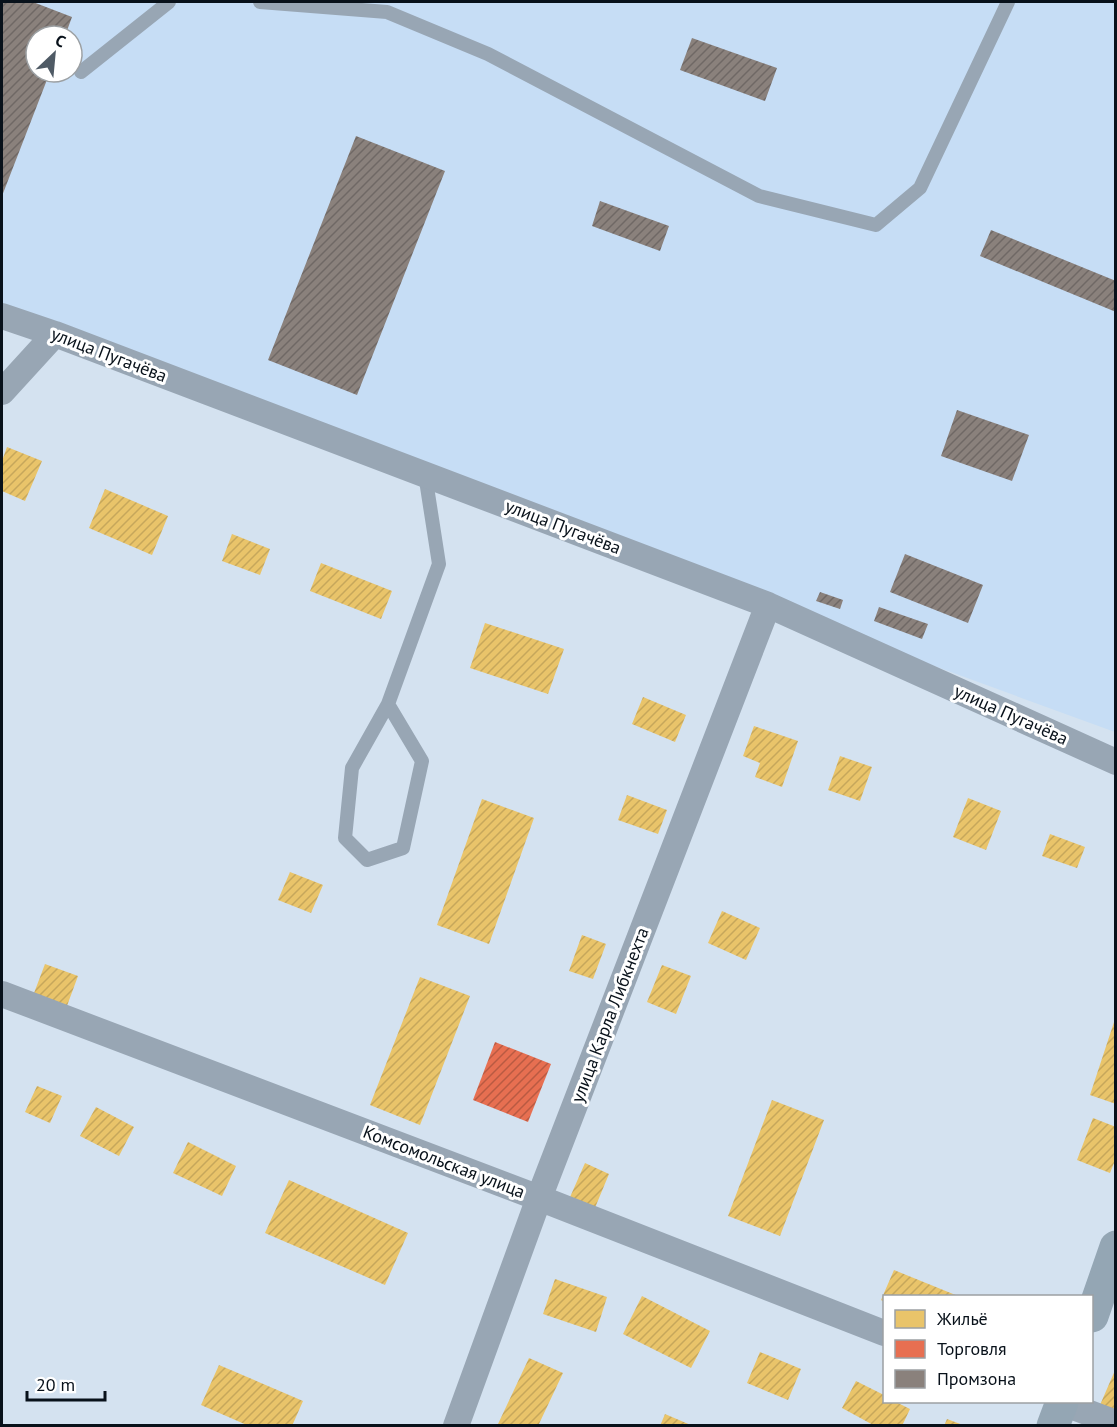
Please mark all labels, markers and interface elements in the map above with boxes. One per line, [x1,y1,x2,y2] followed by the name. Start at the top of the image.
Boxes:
[24,24,84,84] north arrow
[52,30,69,51] text: С
[48,322,170,387] street label: улица Пугачёва
[502,494,624,559] street label: улица Пугачёва
[951,679,1072,750] street label: улица Пугачёва
[565,924,654,1106] street label: улица Карла Либкнехта
[360,1120,528,1203] street label: Комсомольская улица
[883,1295,1093,1403] legend
[936,1307,988,1330] text: Жильё
[937,1337,1007,1360] text: Торговля
[27,1364,105,1402] scale bar
[937,1367,1016,1390] text: Промзона
[36,1373,75,1396] text: 20 m

